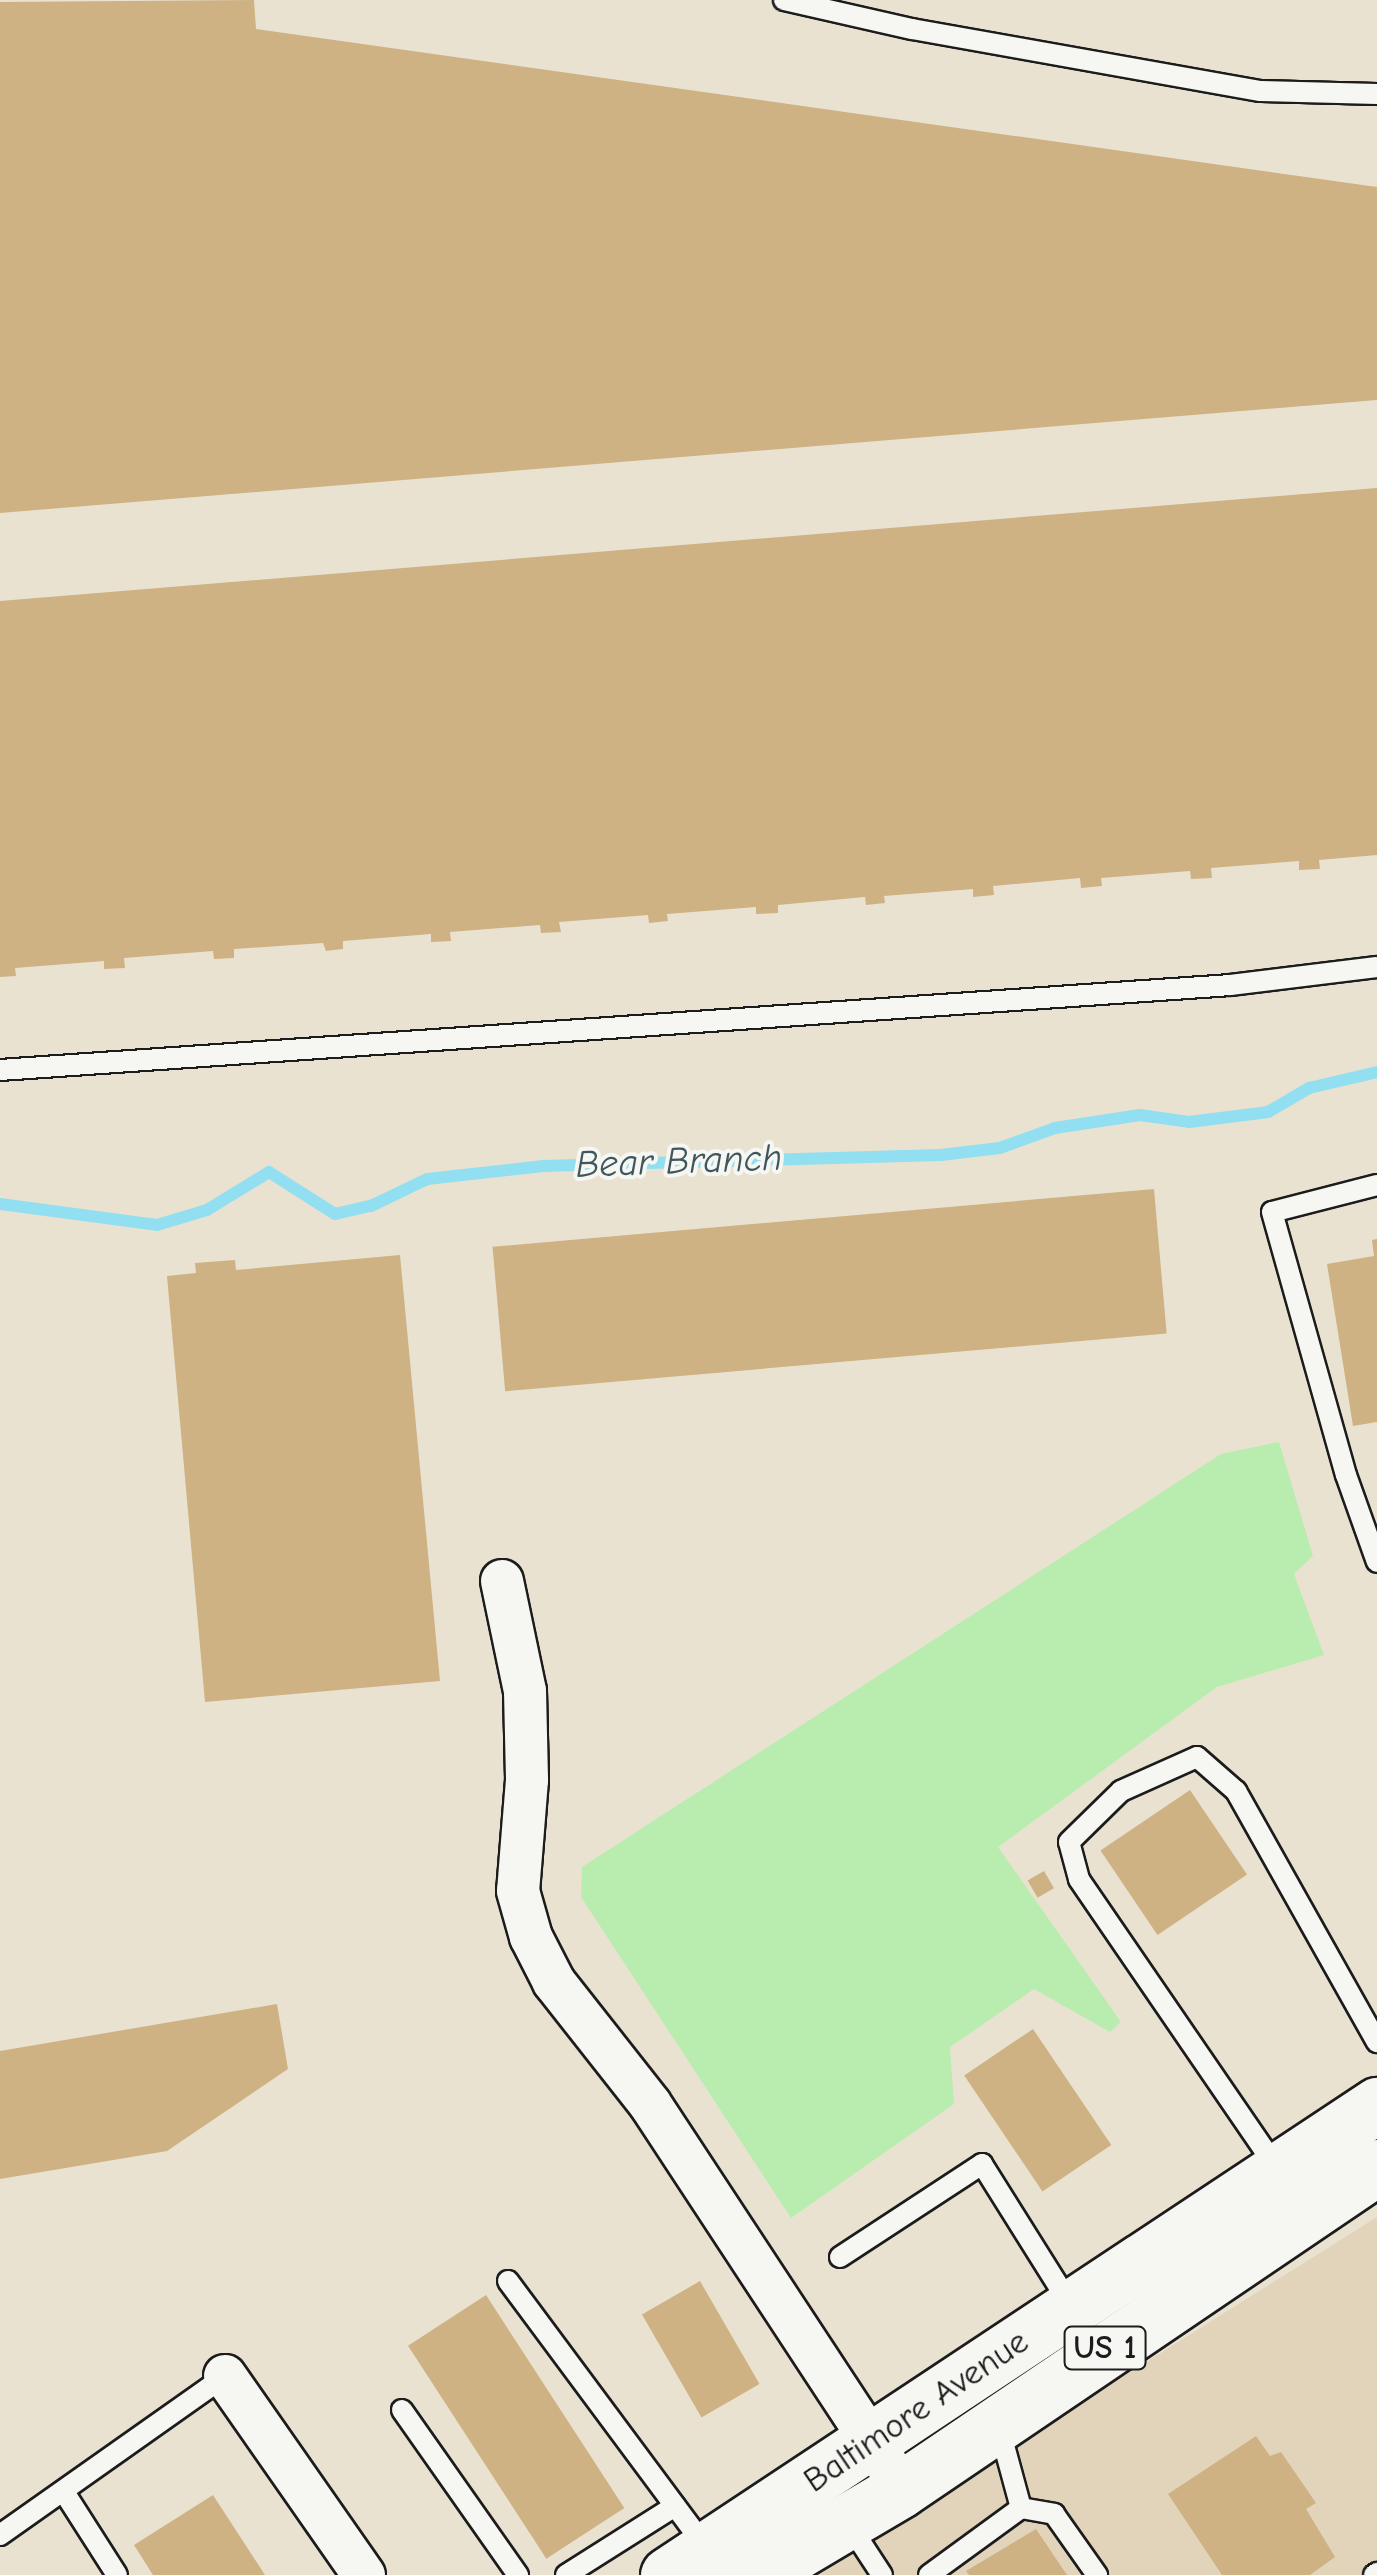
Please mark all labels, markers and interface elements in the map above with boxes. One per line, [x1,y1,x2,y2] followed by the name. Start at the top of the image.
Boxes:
[575,1136,783,1188] water label: Bear Branch
[796,2320,1036,2502] street label: Baltimore Avenue
[1062,2321,1148,2375] road number: US 1

